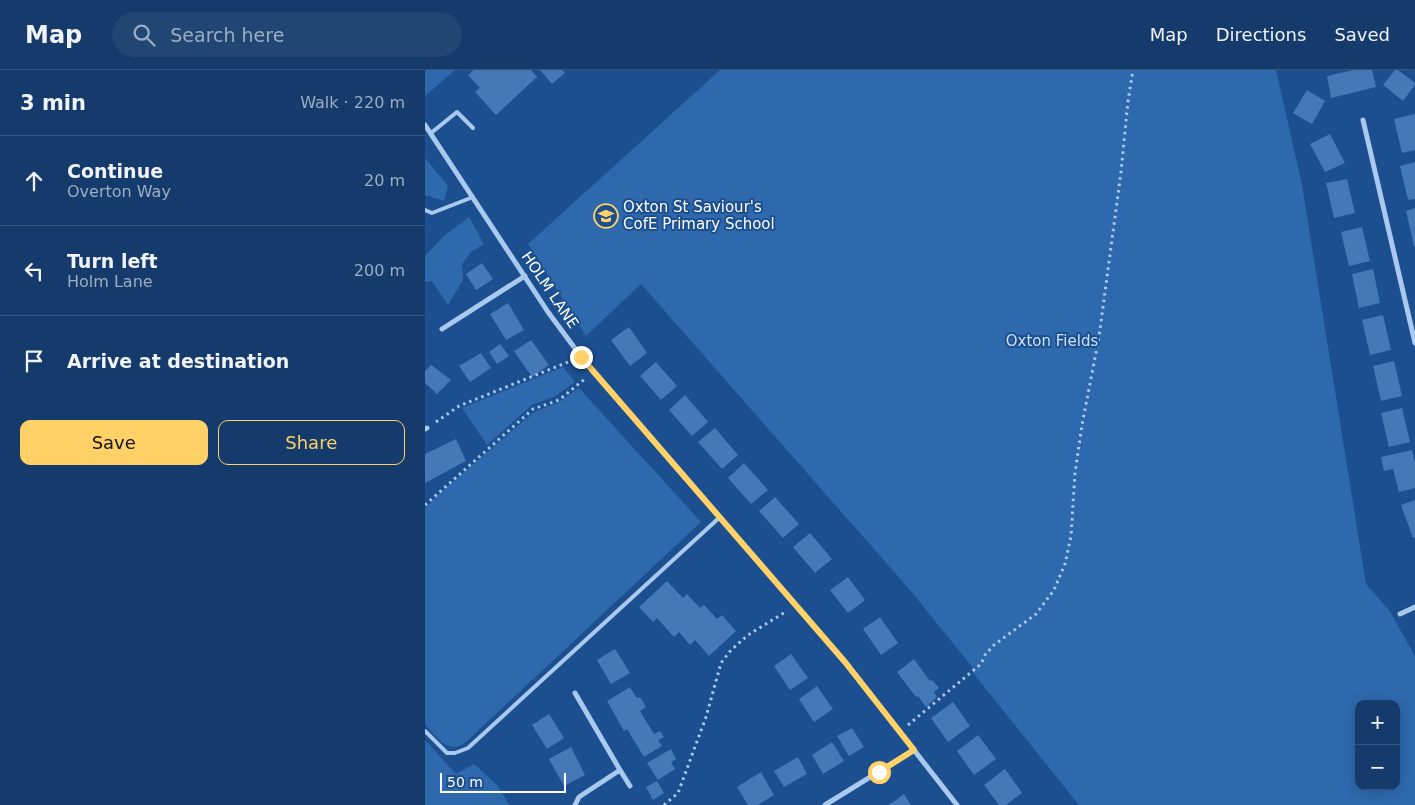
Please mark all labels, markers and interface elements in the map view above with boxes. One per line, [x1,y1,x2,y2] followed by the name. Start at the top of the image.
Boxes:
[112,12,462,57] search box
[25,21,82,49] text: Map
[130,21,158,49] icon: search
[170,24,284,46] text: Search here
[1150,24,1188,45] text: Map
[1216,24,1306,45] text: Directions
[1334,24,1390,45] text: Saved
[20,91,86,115] text: 3 min
[300,93,405,112] text: Walk · 220 m
[67,160,163,182] text: Continue
[20,167,48,195] icon: ahead
[364,171,405,190] text: 20 m
[67,182,171,201] text: Overton Way
[623,198,775,233] place label: Oxton St Saviour's CofE Primary School
[593,203,619,229] school or university icon: Oxton St Saviour's CofE Primary School
[518,248,582,332] street label: HOLM LANE
[67,250,158,272] text: Turn left
[20,257,48,285] icon: left
[354,261,405,280] text: 200 m
[67,272,153,291] text: Holm Lane
[1006,332,1098,350] park label: Oxton Fields
[570,346,593,369] route end
[20,347,48,375] icon: arrive
[67,350,289,372] text: Arrive at destination
[20,420,208,465] button: Save
[218,420,405,465] button: Share
[1355,700,1400,790] map controls
[1355,700,1400,745] button: +
[1355,745,1400,790] button: −
[868,761,891,784] route start
[440,770,566,793] scale bar
[447,774,483,790] text: 50 m

